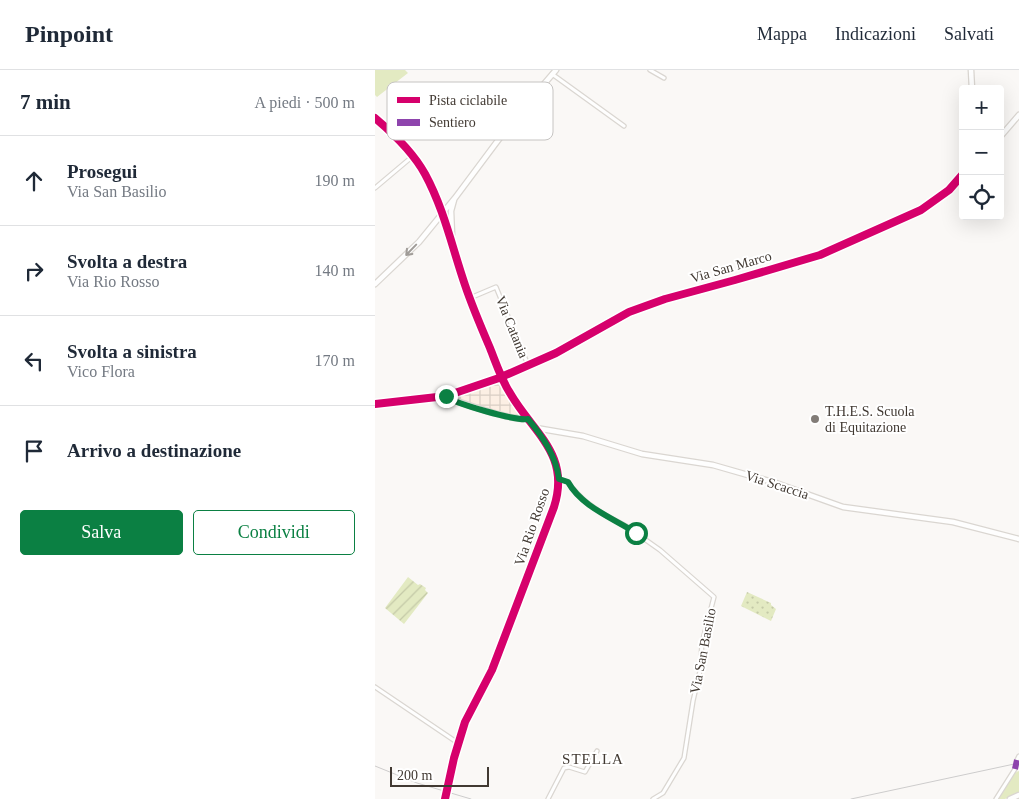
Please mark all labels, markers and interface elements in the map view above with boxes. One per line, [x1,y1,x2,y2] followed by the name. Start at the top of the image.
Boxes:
[25,21,113,47] text: Pinpoint
[757,24,807,44] text: Mappa
[835,24,916,44] text: Indicazioni
[944,24,994,44] text: Salvati
[387,82,553,140] legend
[959,85,1004,220] map controls
[959,85,1004,130] button: +
[20,90,71,114] text: 7 min
[429,93,507,108] text: Pista ciclabile
[255,94,355,111] text: A piedi · 500 m
[429,115,476,130] text: Sentiero
[959,130,1004,175] button: −
[67,161,137,182] text: Prosegui
[20,167,48,195] icon: ahead
[315,172,355,189] text: 190 m
[959,175,1004,220] button: locate
[67,183,166,200] text: Via San Basilio
[405,244,417,256] one-way arrow
[689,248,773,286] street label: Via San Marco
[67,251,187,272] text: Svolta a destra
[20,257,48,285] icon: right
[315,262,355,279] text: 140 m
[67,273,159,290] text: Via Rio Rosso
[493,294,532,361] street label: Via Catania
[67,341,197,362] text: Svolta a sinistra
[20,347,48,375] icon: left
[315,352,355,369] text: 170 m
[67,363,135,380] text: Vico Flora
[435,385,458,408] route end
[825,404,915,435] place label: T.H.E.S. Scuola di Equitazione
[809,413,821,425] marker: T.H.E.S. Scuola di Equitazione
[20,437,48,465] icon: arrive
[67,440,241,461] text: Arrivo a destinazione
[743,468,811,503] street label: Via Scaccia
[512,486,552,568] street label: Via Rio Rosso
[20,510,183,555] button: Salva
[193,510,355,555] button: Condividi
[625,522,648,545] route start
[687,607,719,695] street label: Via San Basilio
[562,751,624,767] district label: STELLA
[390,764,489,787] scale bar
[397,768,432,783] text: 200 m

